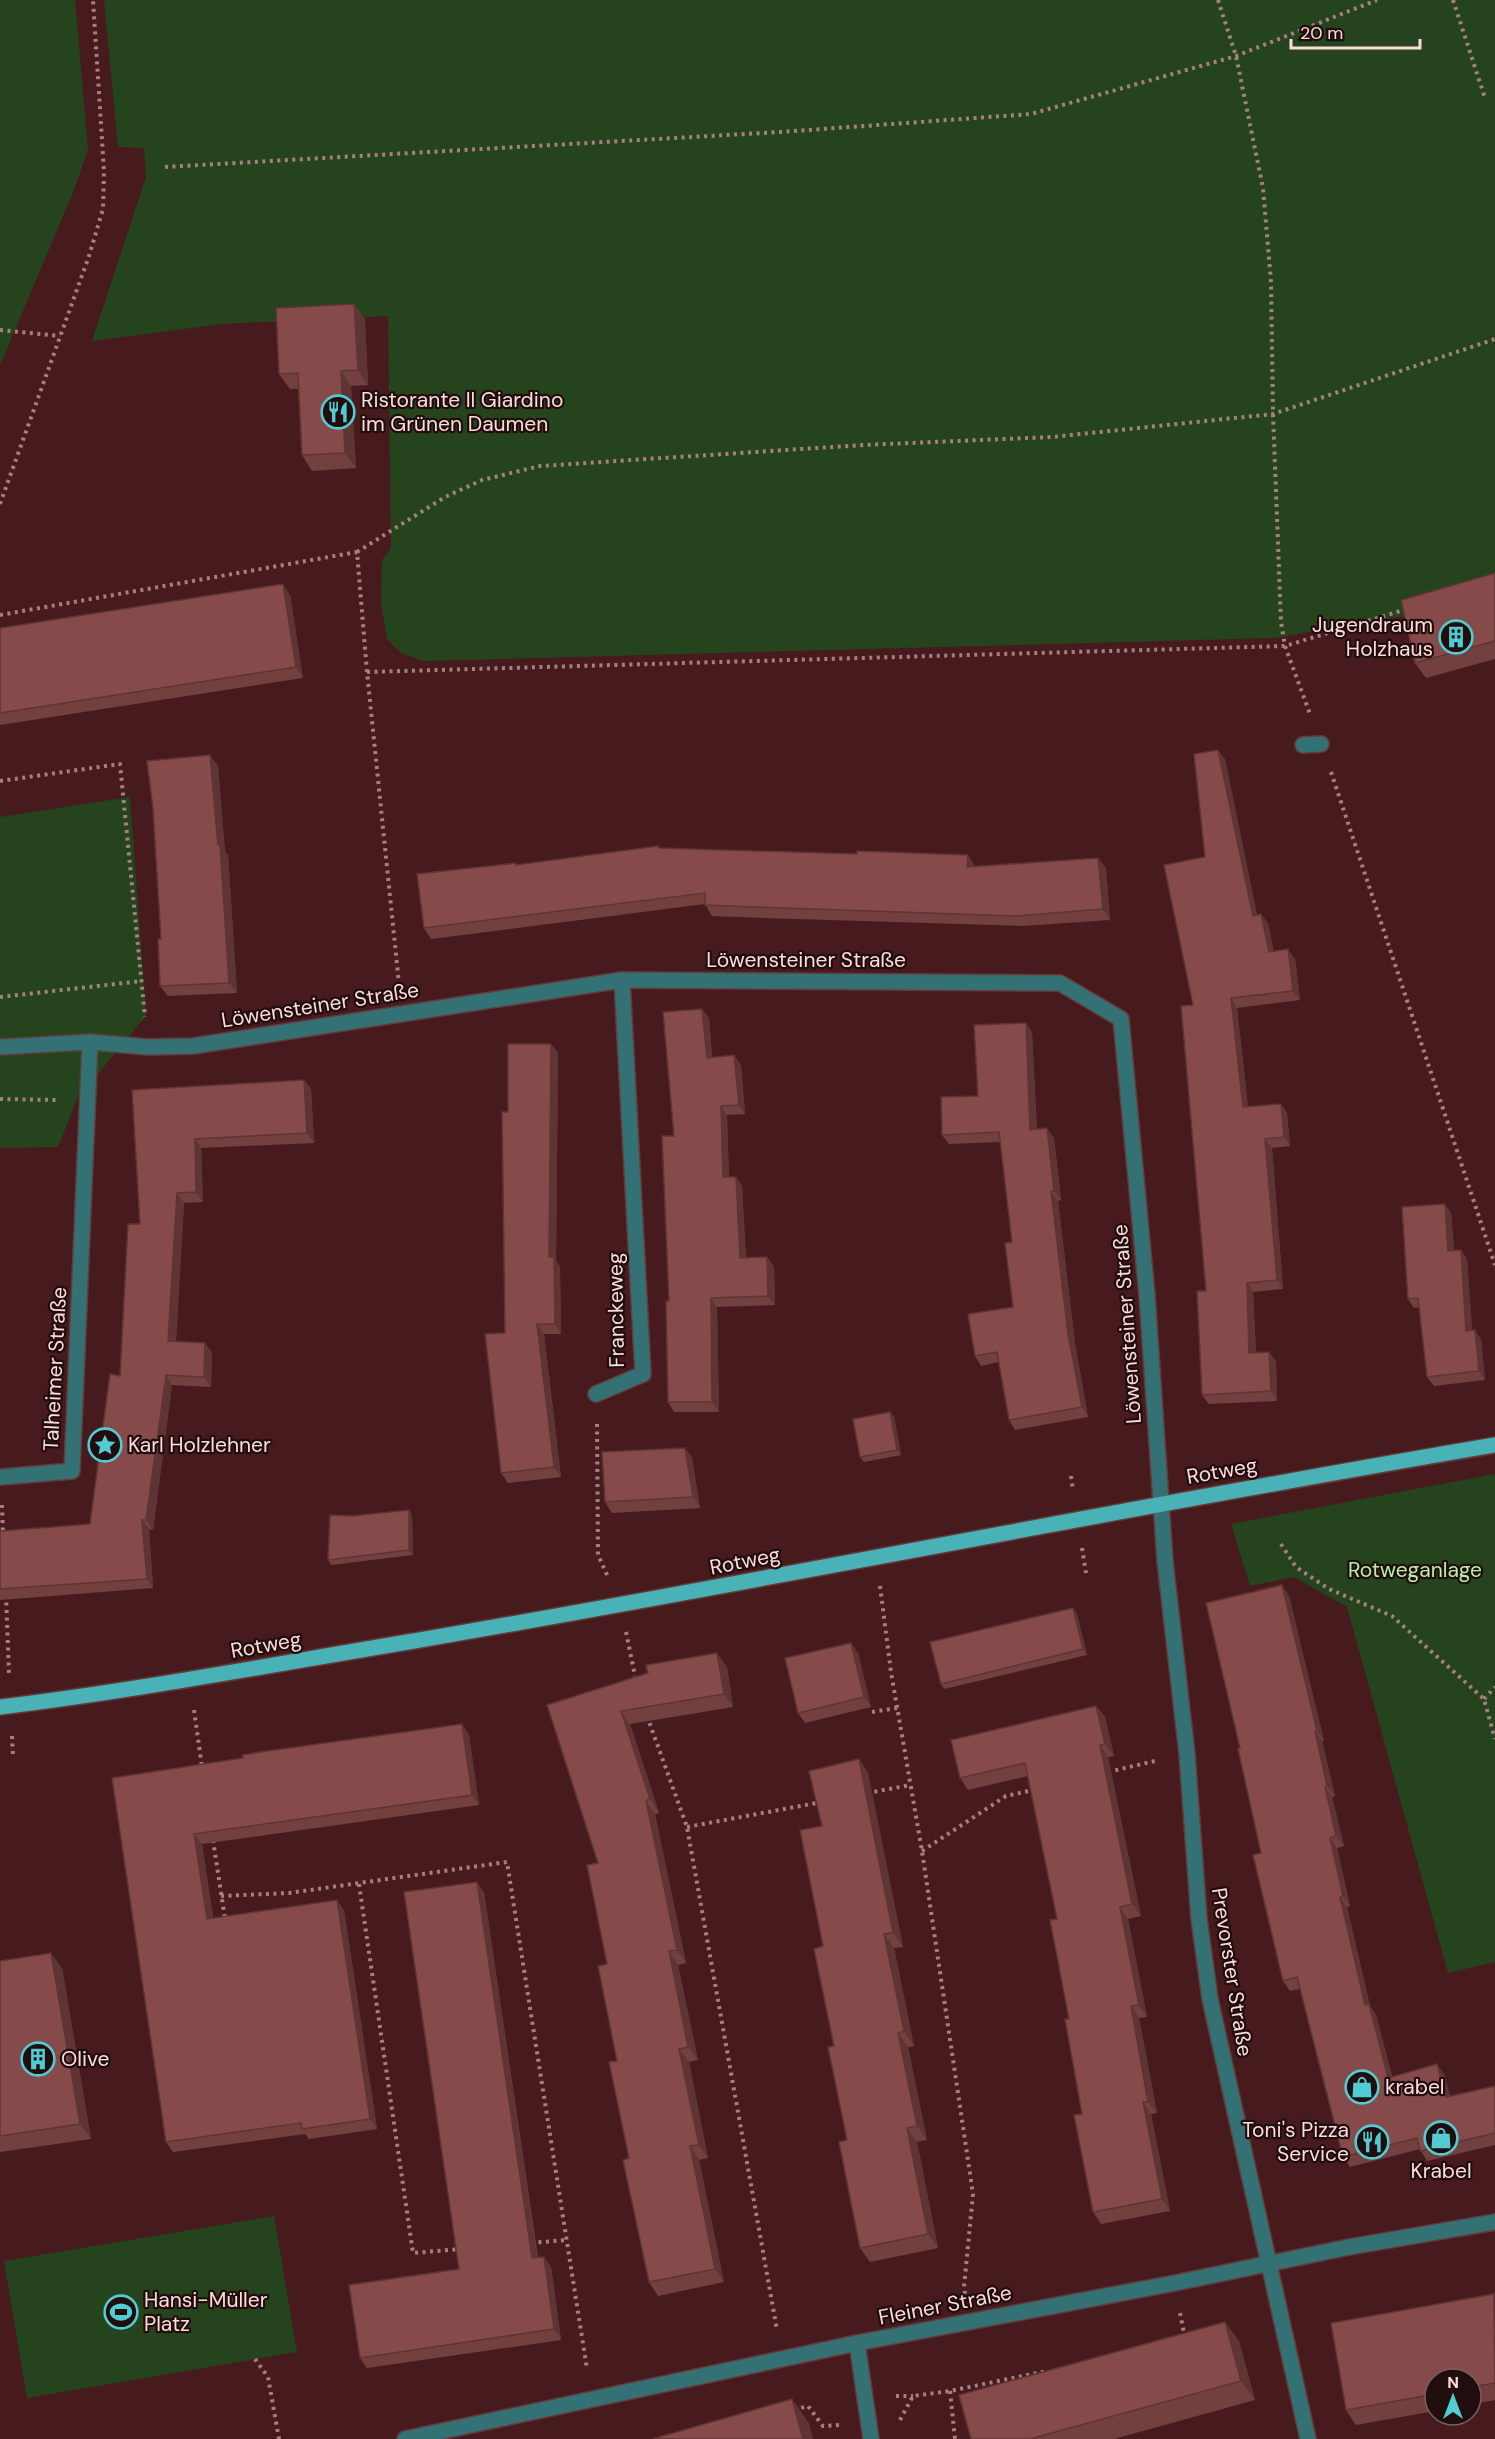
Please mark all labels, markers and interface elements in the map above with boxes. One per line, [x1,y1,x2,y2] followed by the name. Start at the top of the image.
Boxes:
[1291,12,1420,50] scale bar
[1300,21,1343,45] text: 20 m
[361,386,563,438] place label: Ristorante Il Giardino im Grünen Daumen
[320,394,356,430] restaurant icon: Ristorante Il Giardino im Grünen Daumen
[1312,611,1433,663] place label: Jugendraum Holzhaus
[1438,619,1474,655] building icon: Jugendraum Holzhaus
[706,946,906,974] street label: Löwensteiner Straße
[219,976,421,1034] street label: Löwensteiner Straße
[1106,1223,1148,1425] street label: Löwensteiner Straße
[601,1252,631,1368] street label: Franckeweg
[37,1286,73,1452] street label: Talheimer Straße
[87,1427,123,1463] place icon: Karl Holzlehner
[128,1431,271,1459] place label: Karl Holzlehner
[1184,1451,1260,1491] street label: Rotweg
[707,1540,783,1582] street label: Rotweg
[1348,1556,1482,1584] park label: Rotweganlage
[228,1625,304,1665] street label: Rotweg
[1205,1886,1259,2058] street label: Prevorster Straße
[20,2041,56,2077] building icon: Olive
[61,2045,110,2073] place label: Olive
[1344,2069,1380,2105] shop icon: krabel
[1385,2073,1445,2101] place label: krabel
[1242,2116,1349,2168] place label: Toni's Pizza Service
[1423,2120,1459,2156] shop icon: Krabel
[1354,2124,1390,2160] restaurant icon: Toni's Pizza Service
[1410,2157,1472,2185] place label: Krabel
[876,2278,1014,2332] street label: Fleiner Straße
[144,2286,268,2338] place label: Hansi-Müller Platz
[103,2294,139,2330] sports icon: Hansi-Müller Platz
[1423,2367,1483,2427] north arrow
[1447,2372,1459,2393] text: N

